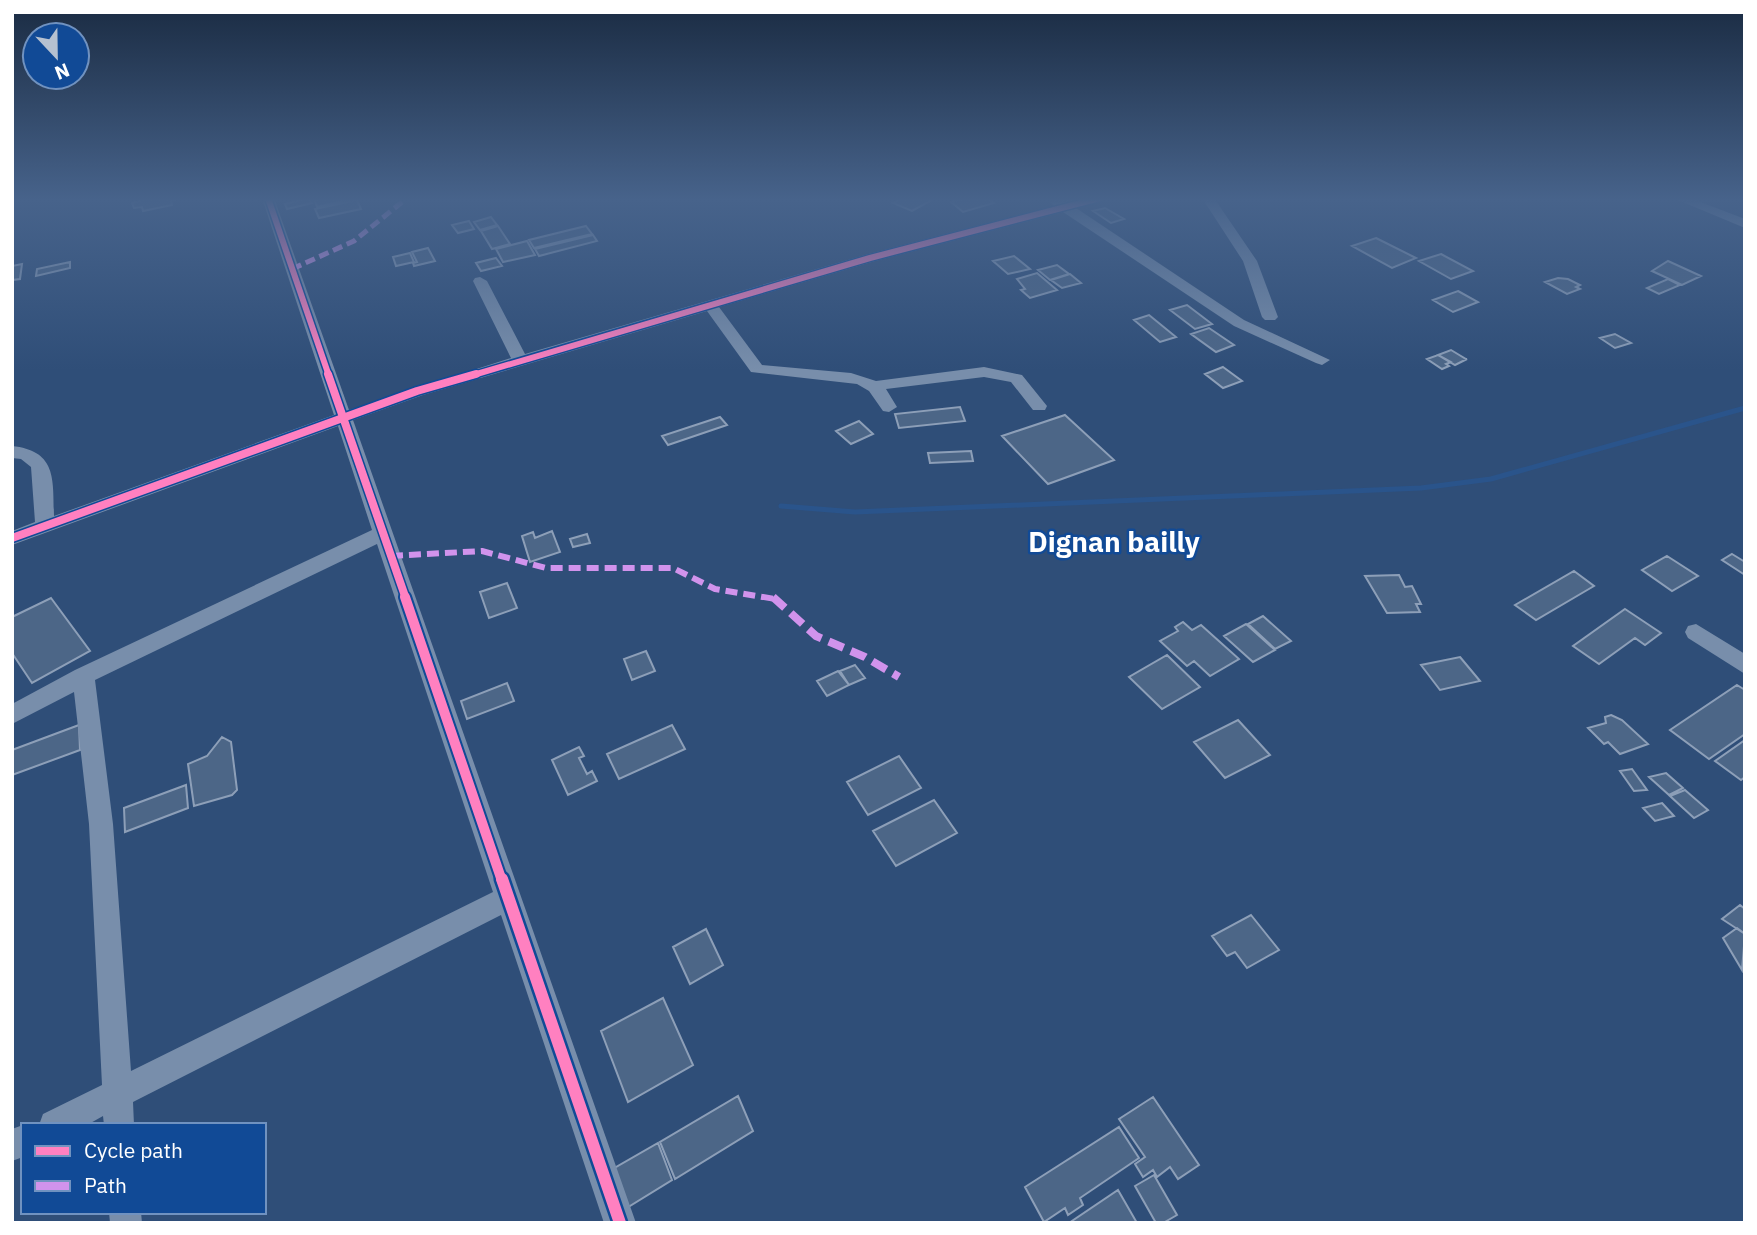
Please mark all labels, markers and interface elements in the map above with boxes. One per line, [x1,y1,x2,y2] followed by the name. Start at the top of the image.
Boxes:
[21,21,91,91] north arrow
[51,58,73,85] text: N
[1028,523,1200,560] district label: Dignan bailly
[21,1123,266,1214] legend
[84,1136,183,1164] text: Cycle path
[84,1171,127,1199] text: Path

